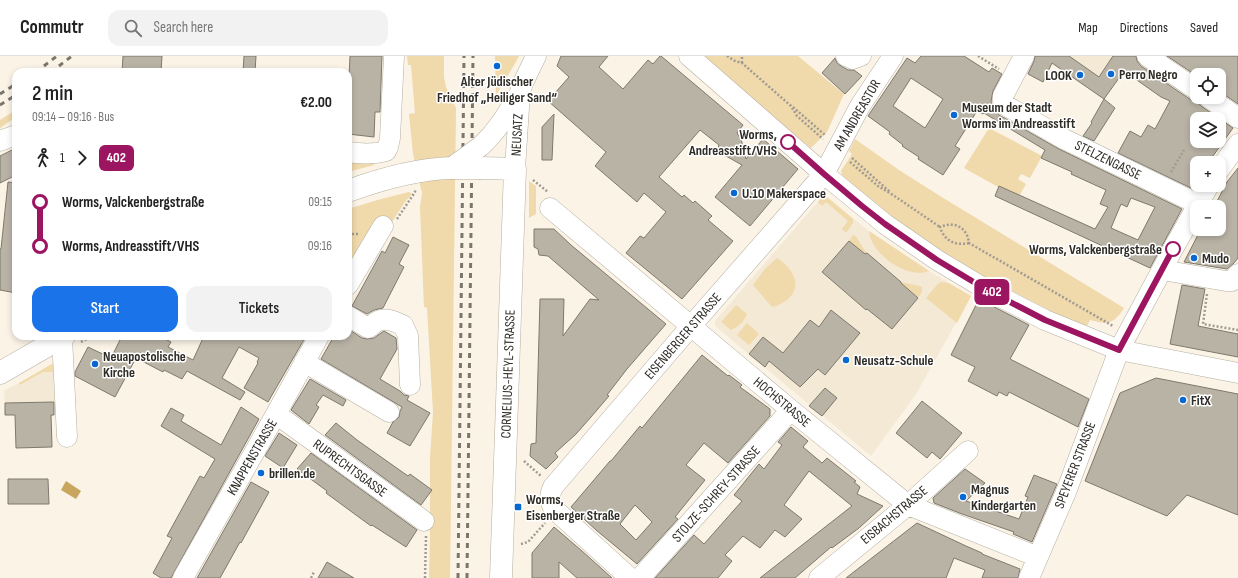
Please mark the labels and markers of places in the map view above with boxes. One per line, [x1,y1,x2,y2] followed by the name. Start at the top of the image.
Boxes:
[492,61,502,71] marker: Alter Jüdischer Friedhof „Heiliger Sand“
[1119,66,1178,83] place label: Perro Negro
[1045,67,1072,84] place label: LOOK
[1106,69,1116,79] marker: Perro Negro
[1075,70,1085,80] marker: LOOK
[437,73,557,106] place label: Alter Jüdischer Friedhof „Heiliger Sand“
[962,99,1076,132] place label: Museum der Stadt Worms im Andreasstift
[949,110,959,120] marker: Museum der Stadt Worms im Andreasstift
[688,126,777,159] place label: Worms, Andreasstift/VHS
[780,134,796,150] marker: Worms, Andreasstift/VHS
[742,185,826,202] place label: U.10 Makerspace
[729,188,739,198] marker: U.10 Makerspace
[1029,241,1162,258] place label: Worms, Valckenbergstraße
[1165,241,1181,257] marker: Worms, Valckenbergstraße
[1202,250,1229,267] place label: Mudo
[1189,253,1199,263] marker: Mudo
[103,348,186,381] place label: Neuapostolische Kirche
[854,352,933,369] place label: Neusatz-Schule
[841,355,851,365] marker: Neusatz-Schule
[90,359,100,369] marker: Neuapostolische Kirche
[1191,392,1211,409] place label: FitX
[1178,395,1188,405] marker: FitX
[269,465,315,482] place label: brillen.de
[256,468,266,478] marker: brillen.de
[971,481,1036,514] place label: Magnus Kindergarten
[526,491,620,524] place label: Worms, Eisenberger Straße
[958,492,968,502] marker: Magnus Kindergarten
[513,502,523,512] marker: Worms, Eisenberger Straße

